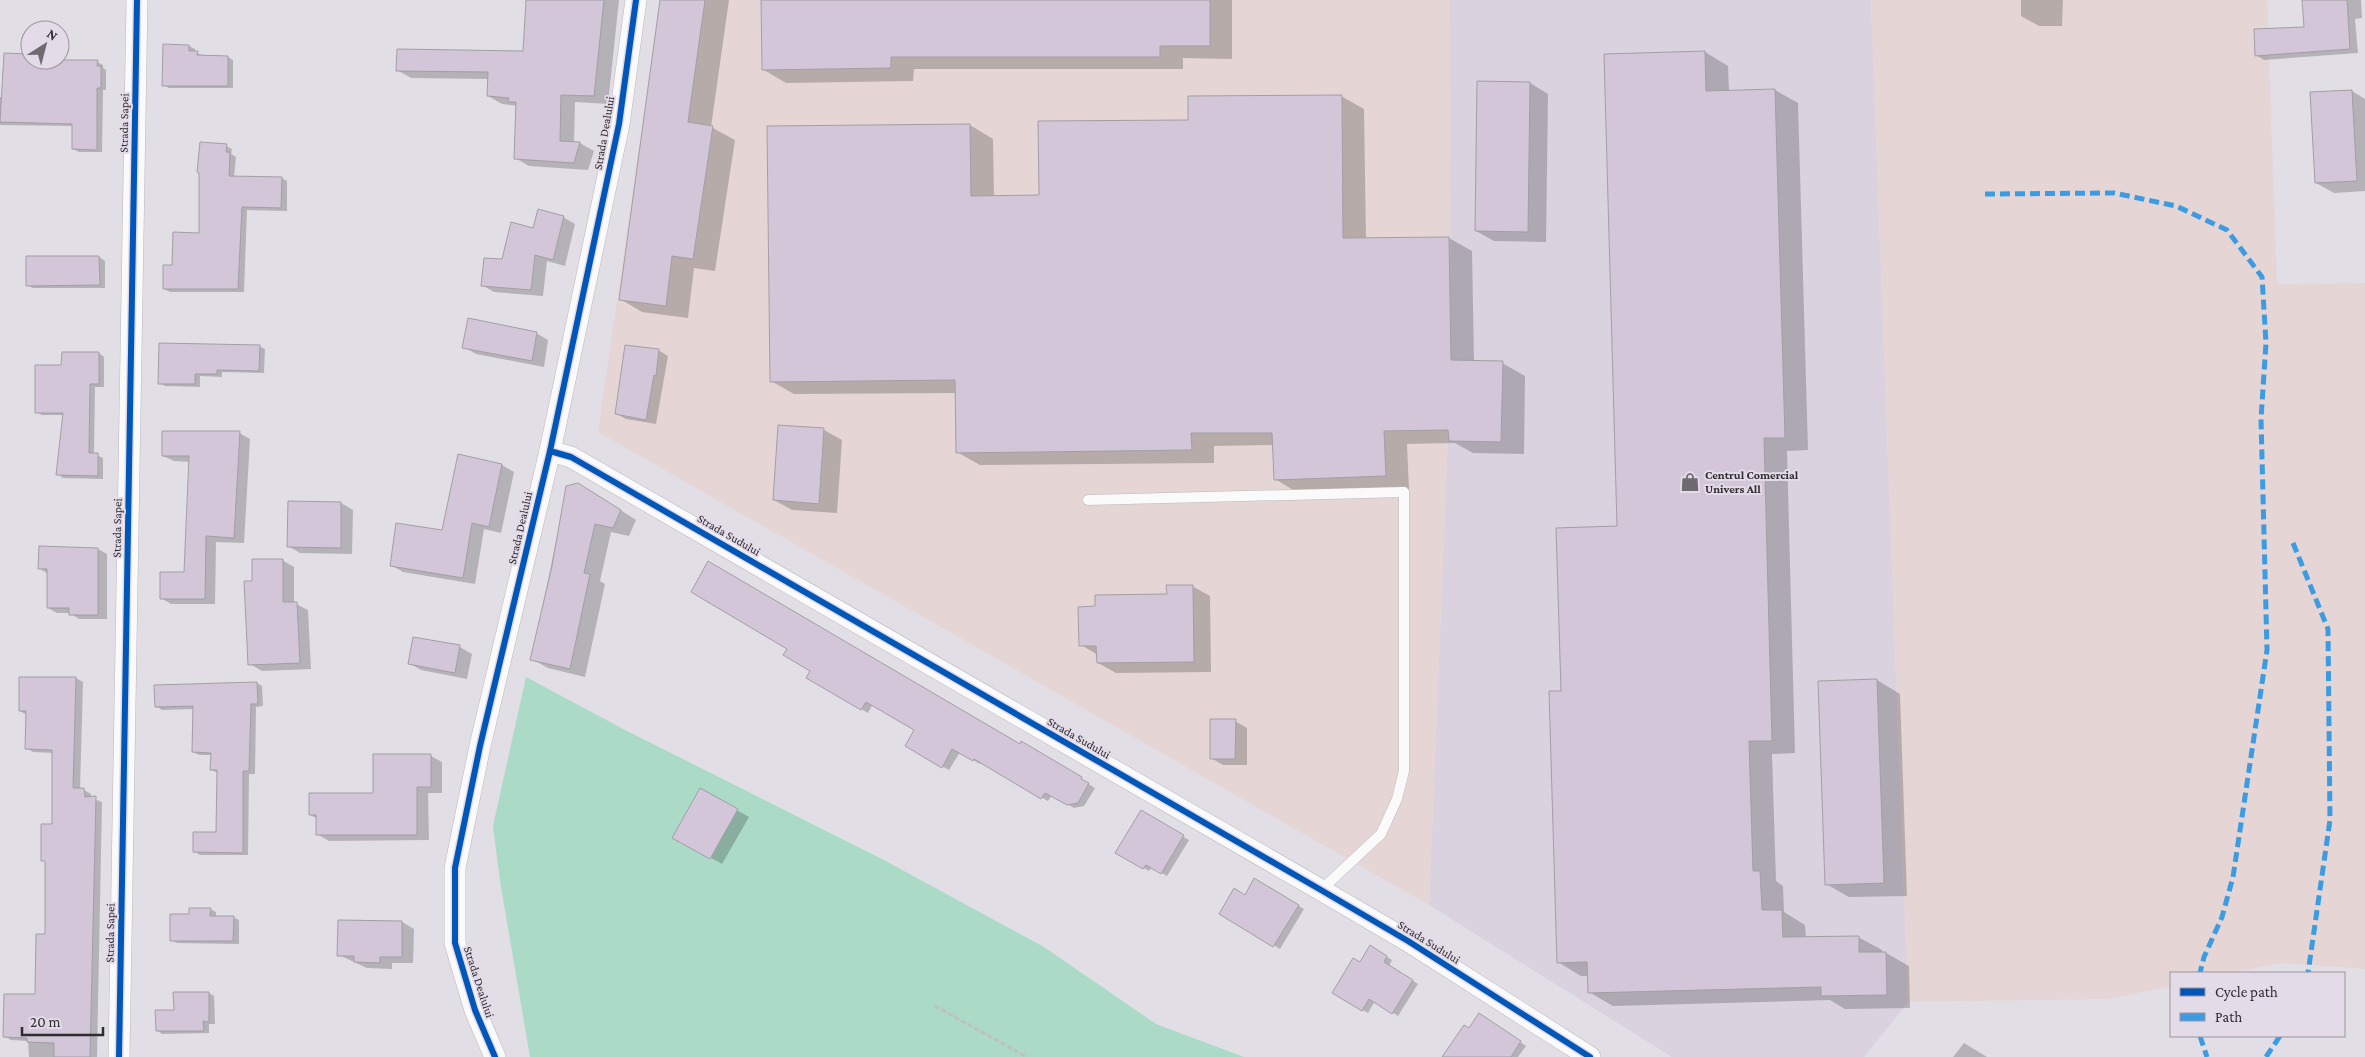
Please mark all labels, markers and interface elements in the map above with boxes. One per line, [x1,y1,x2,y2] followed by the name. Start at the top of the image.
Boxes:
[20,20,70,70] north arrow
[44,25,62,44] text: N
[116,93,132,153] street label: Strada Sapei
[591,95,617,171] street label: Strada Dealului
[1705,468,1799,496] place label: Centrul Comercial Univers All
[1679,471,1701,493] shop icon: Centrul Comercial Univers All
[505,490,535,566] street label: Strada Dealului
[109,498,125,558] street label: Strada Sapei
[695,511,763,559] street label: Strada Sudului
[1045,714,1113,762] street label: Strada Sudului
[102,903,118,963] street label: Strada Sapei
[1395,917,1463,967] street label: Strada Sudului
[461,945,497,1019] street label: Strada Dealului
[2170,972,2345,1037] legend
[2215,984,2278,1001] text: Cycle path
[22,1004,104,1036] scale bar
[2215,1009,2242,1025] text: Path
[30,1014,61,1030] text: 20 m

